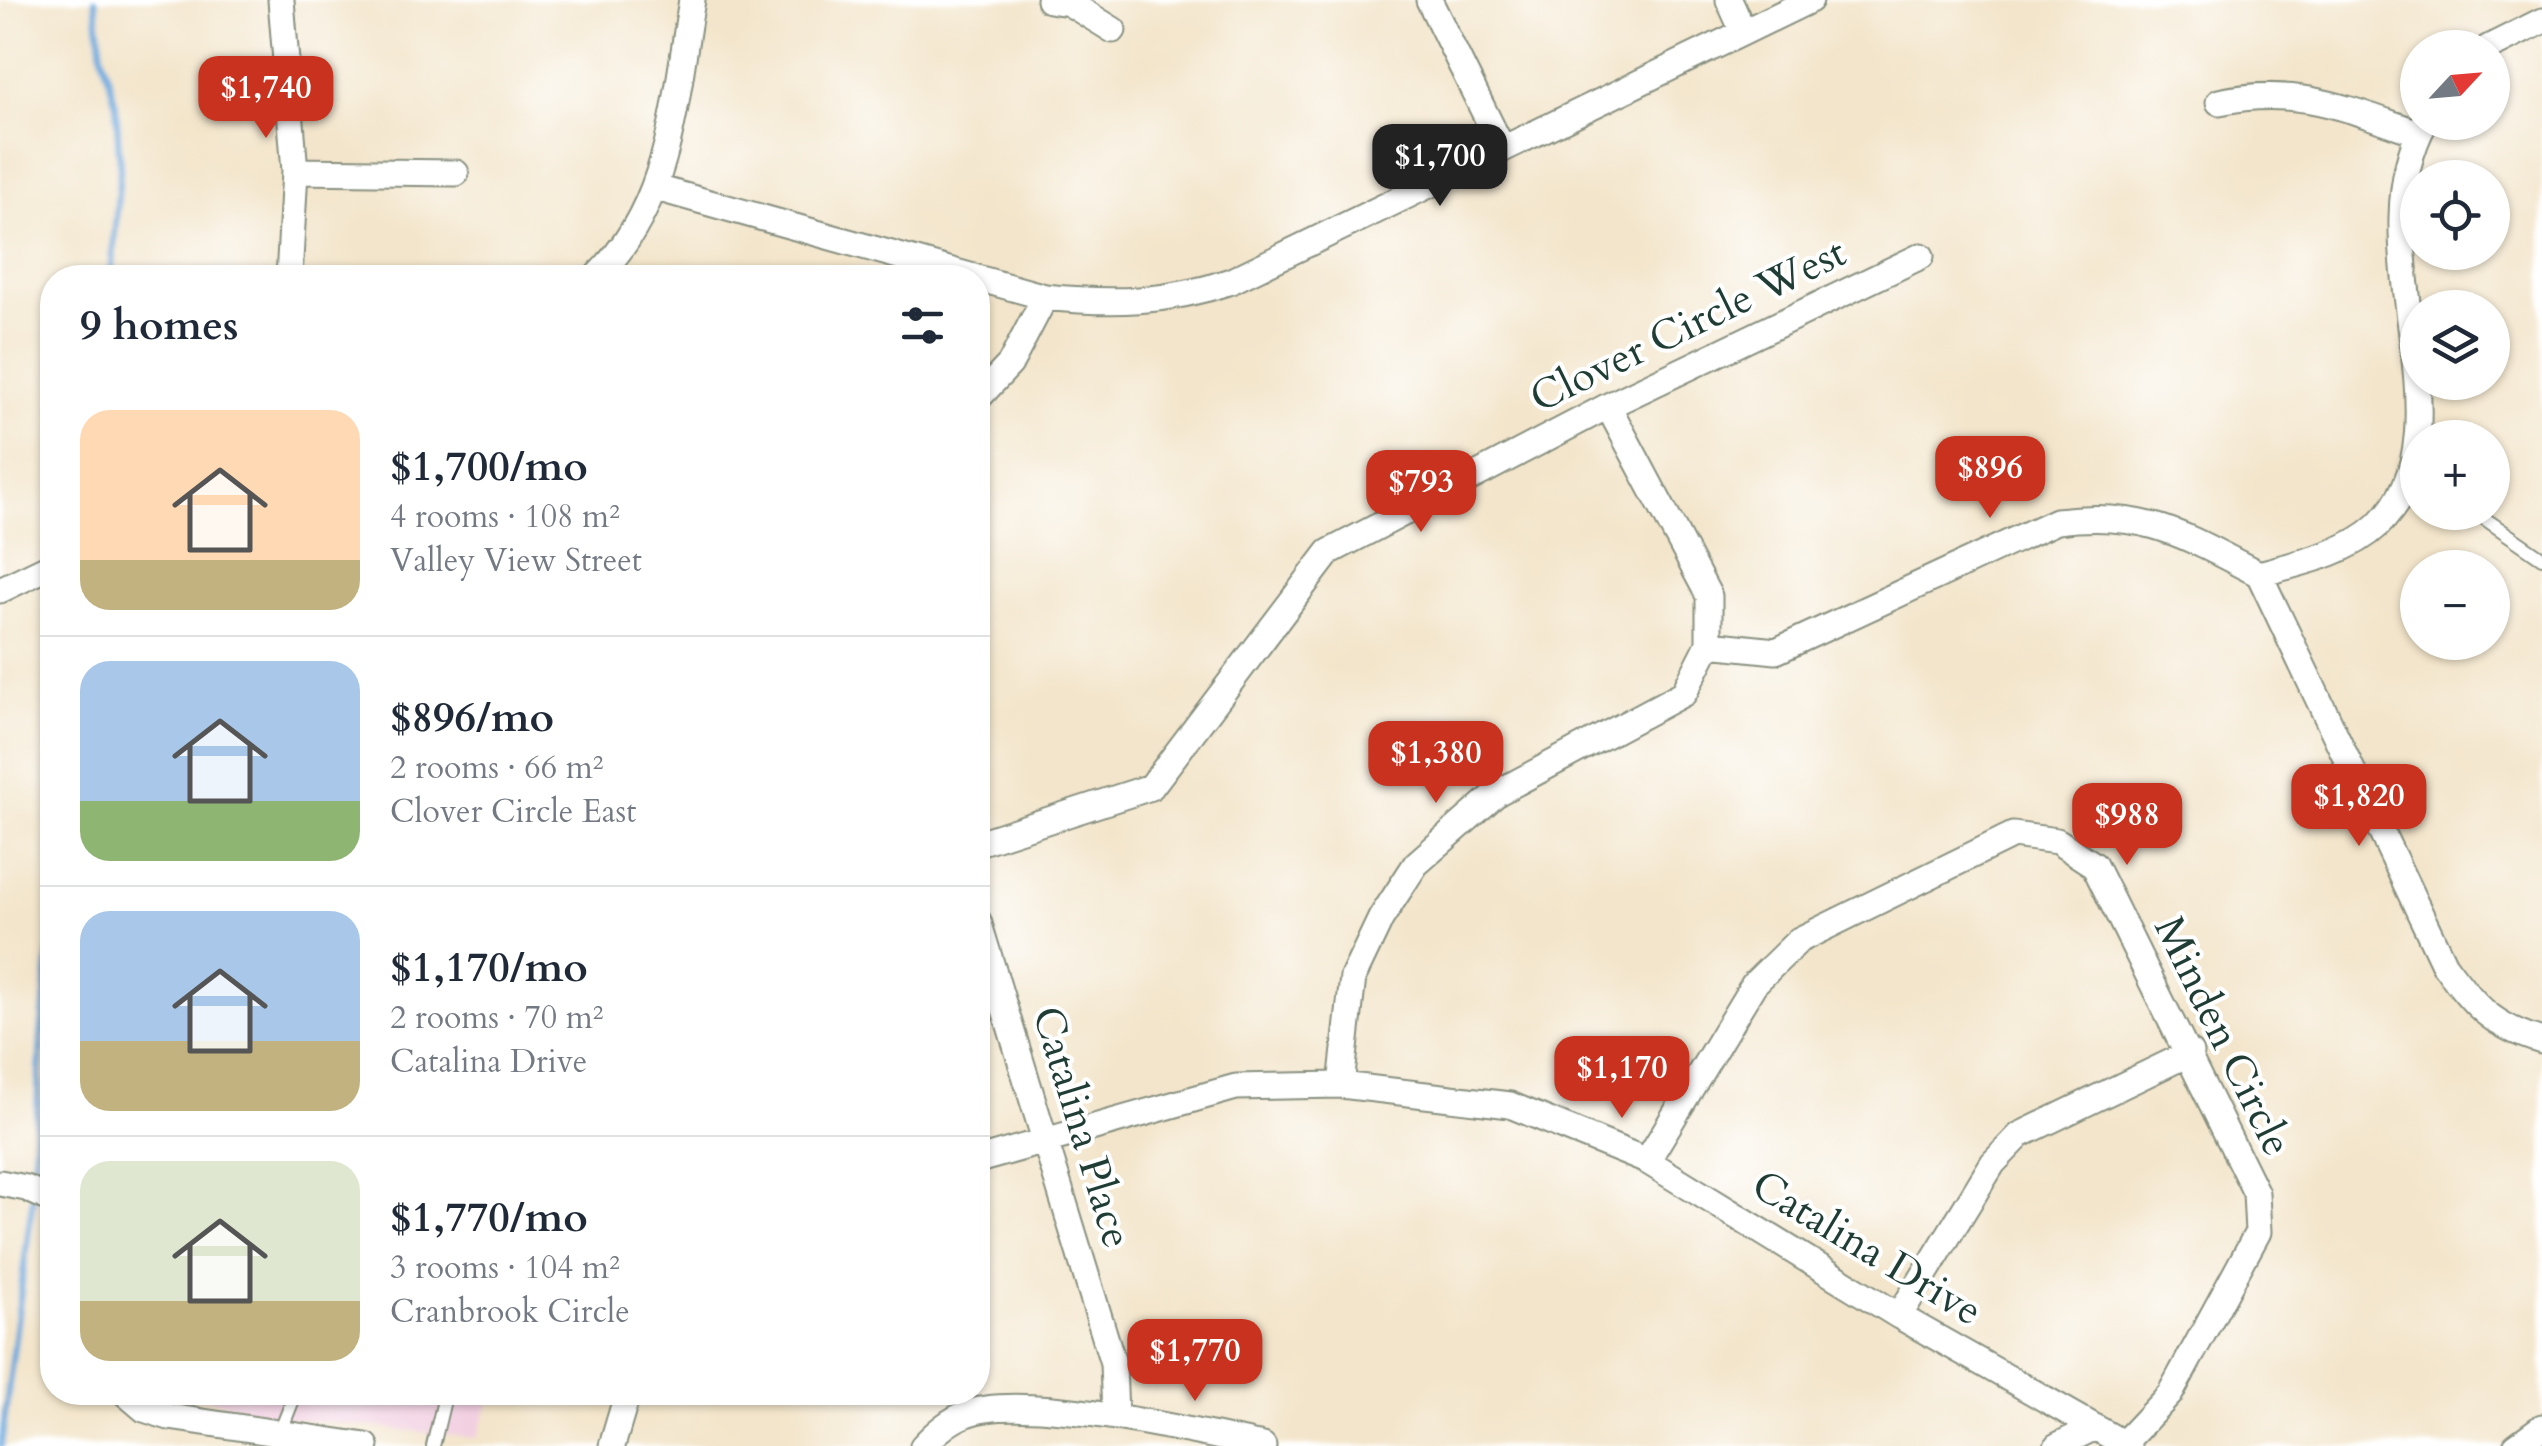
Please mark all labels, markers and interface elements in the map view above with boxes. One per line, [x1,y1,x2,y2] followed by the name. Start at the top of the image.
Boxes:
[2400,30,2510,140] north arrow
[2400,30,2510,660] map controls
[185,56,347,141] pin: $1,740
[220,66,312,110] text: $1,740
[1359,124,1521,209] pin: $1,700
[1394,134,1486,178] text: $1,700
[2400,160,2510,270] button: locate
[1521,224,1855,426] street label: Clover Circle West
[2400,290,2510,400] button: layers
[80,297,238,354] text: 9 homes
[895,298,950,353] icon: filters
[2400,420,2510,530] button: +
[1931,436,2049,521] pin: $896
[390,438,588,495] text: $1,700/mo
[1957,446,2023,490] text: $896
[160,450,280,570] icon: home
[1362,450,1480,535] pin: $793
[1388,460,1454,504] text: $793
[390,495,620,539] text: 4 rooms · 108 m²
[390,539,642,583] text: Valley View Street
[2400,550,2510,660] button: −
[390,689,554,746] text: $896/mo
[160,701,280,821] icon: home
[1355,721,1517,806] pin: $1,380
[1390,731,1482,775] text: $1,380
[390,746,603,790] text: 2 rooms · 66 m²
[2278,764,2440,849] pin: $1,820
[2313,774,2405,818] text: $1,820
[2068,783,2186,868] pin: $988
[390,790,636,834] text: Clover Circle East
[2094,793,2160,837] text: $988
[2140,907,2306,1165] street label: Minden Circle
[390,939,588,996] text: $1,170/mo
[160,951,280,1071] icon: home
[390,996,603,1040] text: 2 rooms · 70 m²
[1018,999,1146,1255] street label: Catalina Place
[1541,1036,1703,1121] pin: $1,170
[390,1040,587,1084] text: Catalina Drive
[1576,1046,1668,1090] text: $1,170
[1741,1157,1993,1339] street label: Catalina Drive
[390,1189,588,1246] text: $1,770/mo
[160,1201,280,1321] icon: home
[390,1246,620,1290] text: 3 rooms · 104 m²
[390,1290,630,1334] text: Cranbrook Circle
[1114,1319,1276,1404] pin: $1,770
[1149,1329,1241,1373] text: $1,770

